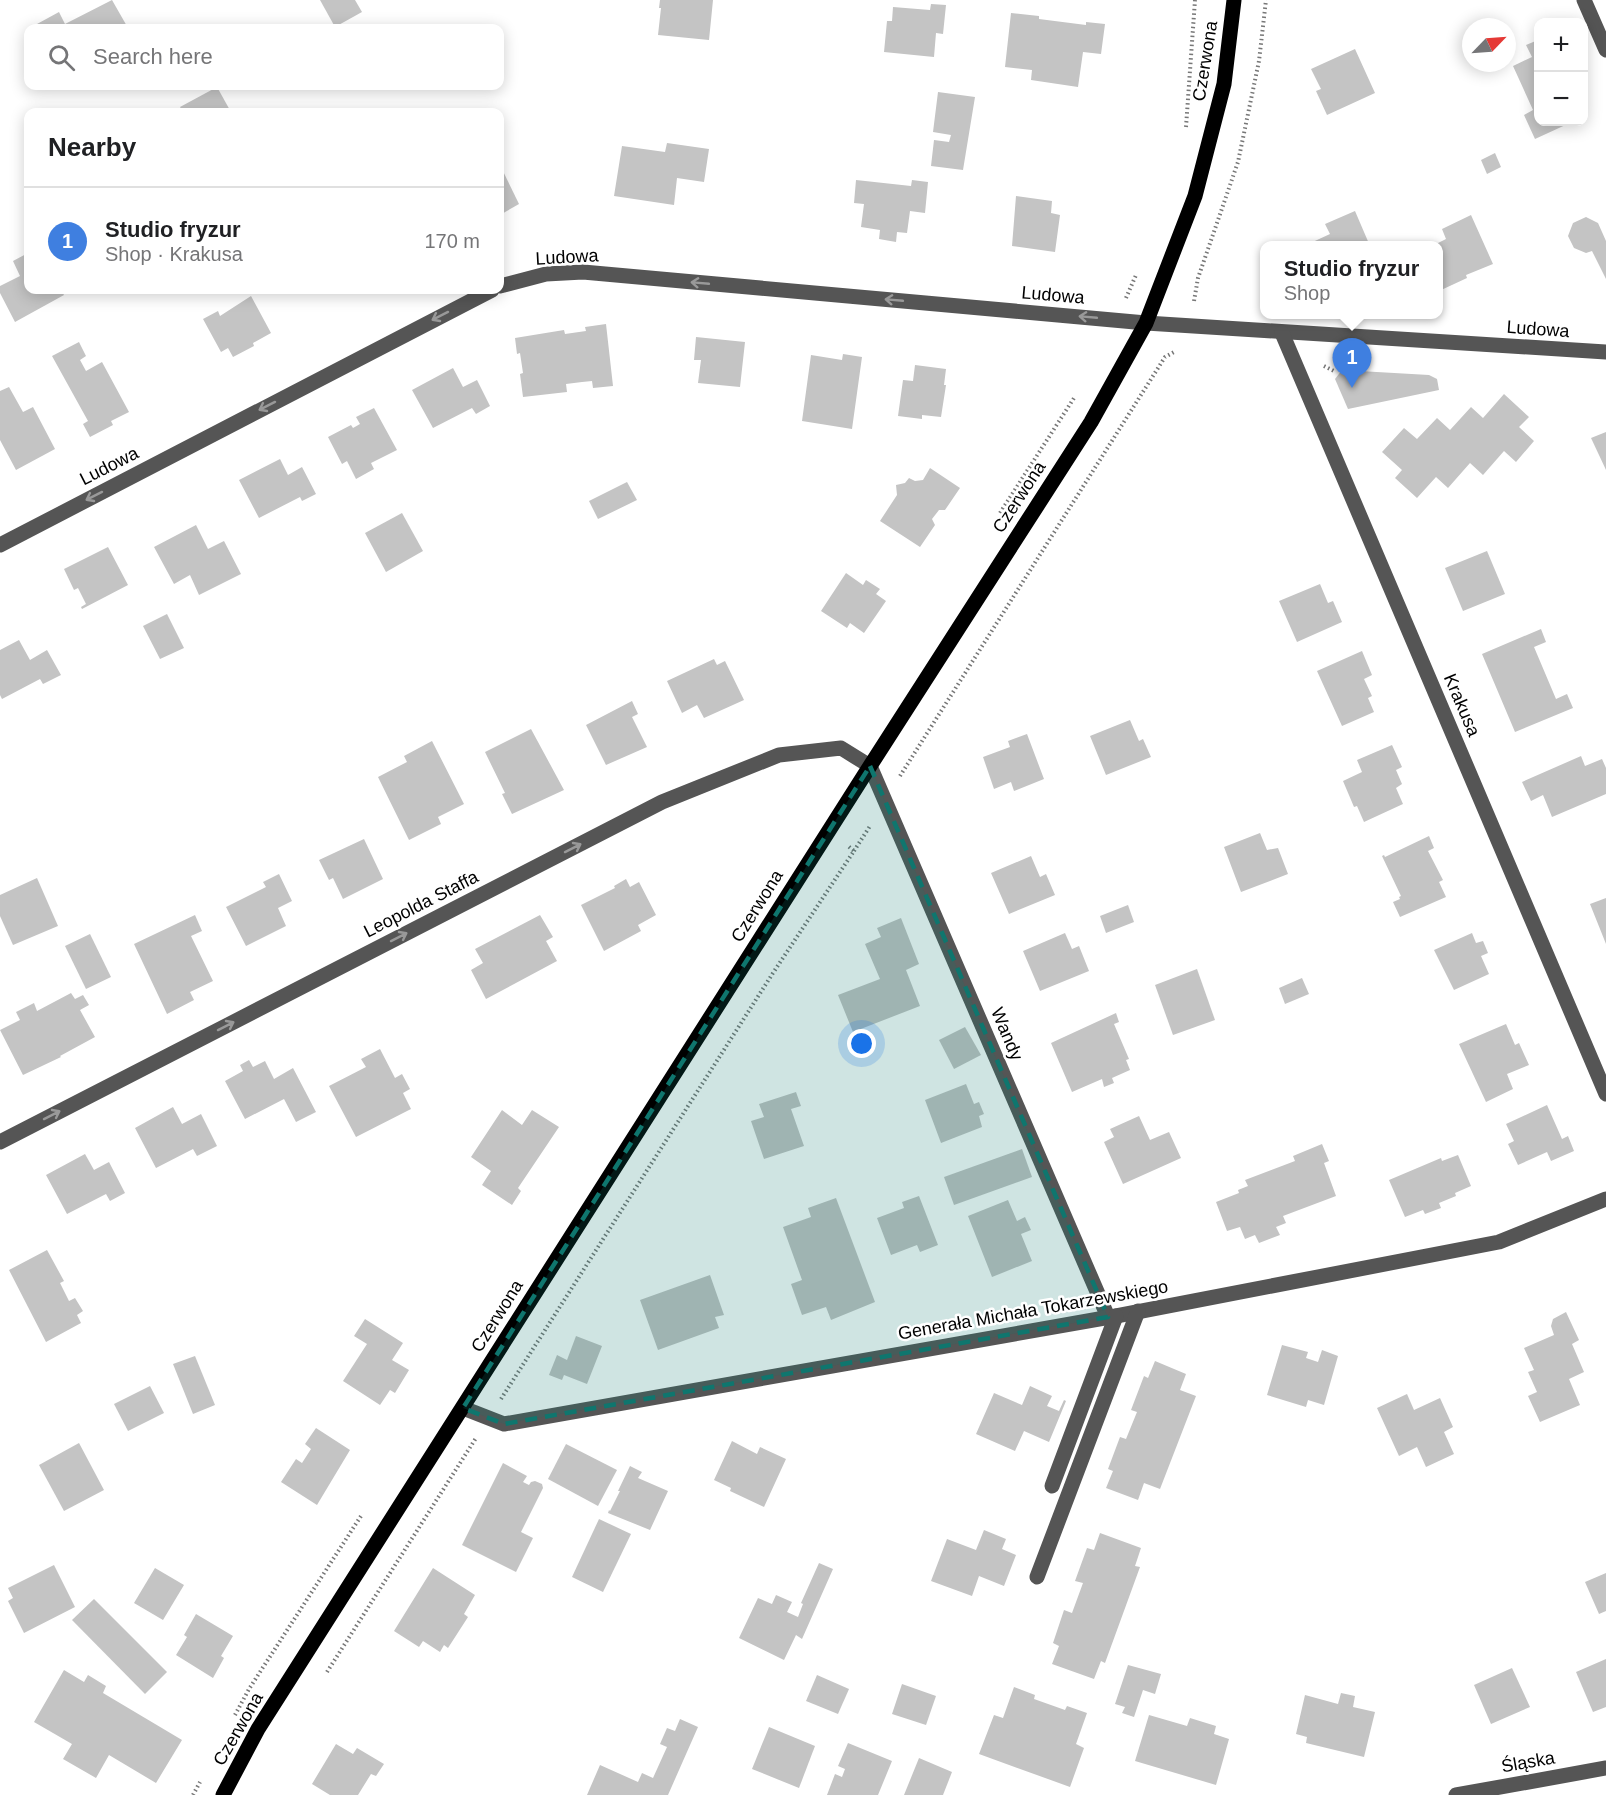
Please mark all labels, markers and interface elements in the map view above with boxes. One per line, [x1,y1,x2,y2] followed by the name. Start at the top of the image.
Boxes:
[1189,18,1221,103] street label: Czerwona
[1462,18,1516,72] north arrow
[1534,18,1588,126] map controls
[1534,18,1588,72] button: +
[24,24,504,90] search box
[45,41,78,74] icon: search
[93,44,213,69] text: Search here
[1534,72,1588,126] button: −
[48,132,136,162] text: Nearby
[105,217,241,242] text: Studio fryzur
[62,230,73,252] text: 1
[424,230,480,252] text: 170 m
[1260,241,1443,319] popup
[105,243,243,265] text: Shop · Krakusa
[535,245,600,269] street label: Ludowa
[1284,256,1419,281] text: Studio fryzur
[690,277,710,288] one-way arrow
[1021,282,1086,308] street label: Ludowa
[1284,282,1330,304] text: Shop
[884,294,904,305] one-way arrow
[431,311,449,323] one-way arrow
[1079,312,1099,323] one-way arrow
[1506,317,1571,341] street label: Ludowa
[1332,338,1372,388] pin: 1
[258,401,276,413] one-way arrow
[76,442,143,489] street label: Ludowa
[989,457,1050,536] street label: Czerwona
[86,490,103,502] one-way arrow
[1440,671,1484,740] street label: Krakusa
[563,842,581,853] one-way arrow
[360,866,482,941] street label: Leopolda Staffa
[727,866,787,946] street label: Czerwona
[390,931,407,943] one-way arrow
[987,1005,1027,1063] street label: Wandy
[216,1020,234,1031] one-way arrow
[847,1029,876,1058] your location
[43,1109,60,1121] one-way arrow
[467,1276,527,1356] street label: Czerwona
[896,1276,1170,1344] street label: Generała Michała Tokarzewskiego
[209,1688,267,1769] street label: Czerwona
[1499,1746,1557,1777] street label: Śląska

